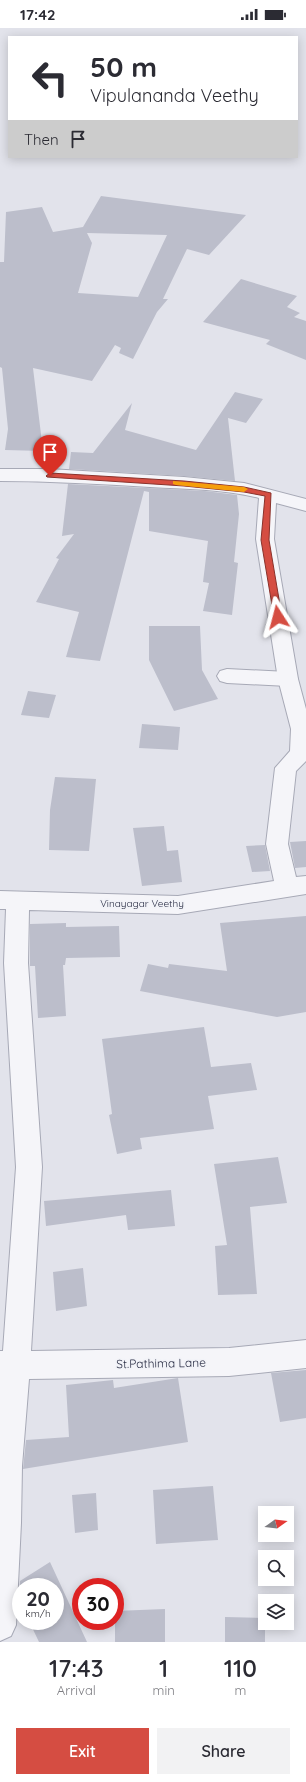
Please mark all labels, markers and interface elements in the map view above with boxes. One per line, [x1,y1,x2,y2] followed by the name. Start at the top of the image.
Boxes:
[20,5,56,24] text: 17:42
[90,49,157,84] text: 50 m
[24,52,76,104] icon: left
[90,84,259,107] text: Vipulananda Veethy
[67,128,89,150] icon: arrive
[24,130,59,149] text: Then
[33,435,67,476] pin
[39,441,61,463] icon: arrive
[257,596,299,638] position arrow
[100,897,184,910] street label: Vinayagar Veethy
[116,1355,206,1371] street label: St.Pathima Lane
[258,1506,294,1542] north arrow
[258,1506,294,1630] map controls
[258,1550,294,1586] button: search
[72,1578,124,1630] speed limit sign: 30
[26,1586,50,1611] text: 20
[258,1594,294,1630] button: layers
[25,1607,51,1620] text: km/h
[49,1653,103,1683] text: 17:43
[159,1653,168,1683] text: 1
[224,1653,257,1683] text: 110
[57,1682,96,1698] text: Arrival
[153,1682,175,1698] text: min
[234,1682,246,1698] text: m
[16,1728,149,1774] button: Exit
[157,1728,290,1774] button: Share

